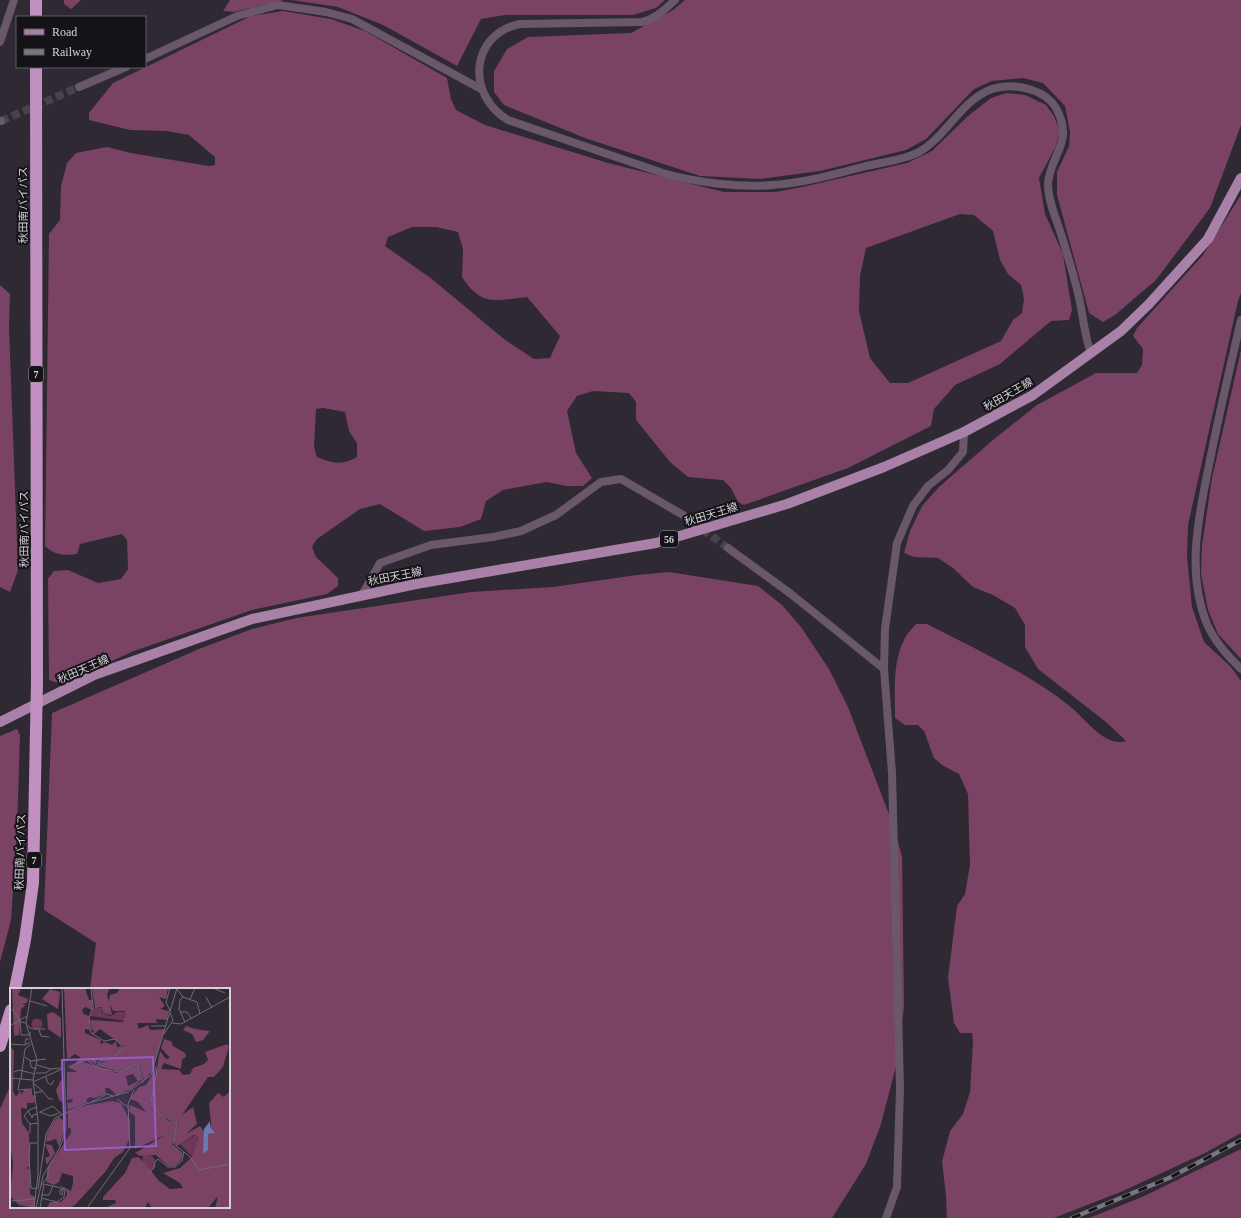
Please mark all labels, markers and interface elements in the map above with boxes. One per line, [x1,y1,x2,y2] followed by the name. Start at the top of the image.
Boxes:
[16,16,146,68] legend
[52,25,77,39] text: Road
[52,45,92,59] text: Railway
[17,167,29,243] street label: 秋田南バイパス
[29,366,43,382] road number: 7
[981,375,1035,413] street label: 秋田天王線
[18,491,30,567] street label: 秋田南バイパス
[683,500,739,528] street label: 秋田天王線
[660,531,678,547] road number: 56
[367,565,423,587] street label: 秋田天王線
[55,652,111,686] street label: 秋田天王線
[13,813,27,891] street label: 秋田南バイパス
[27,852,41,868] road number: 7
[10,988,230,1208] inset map

